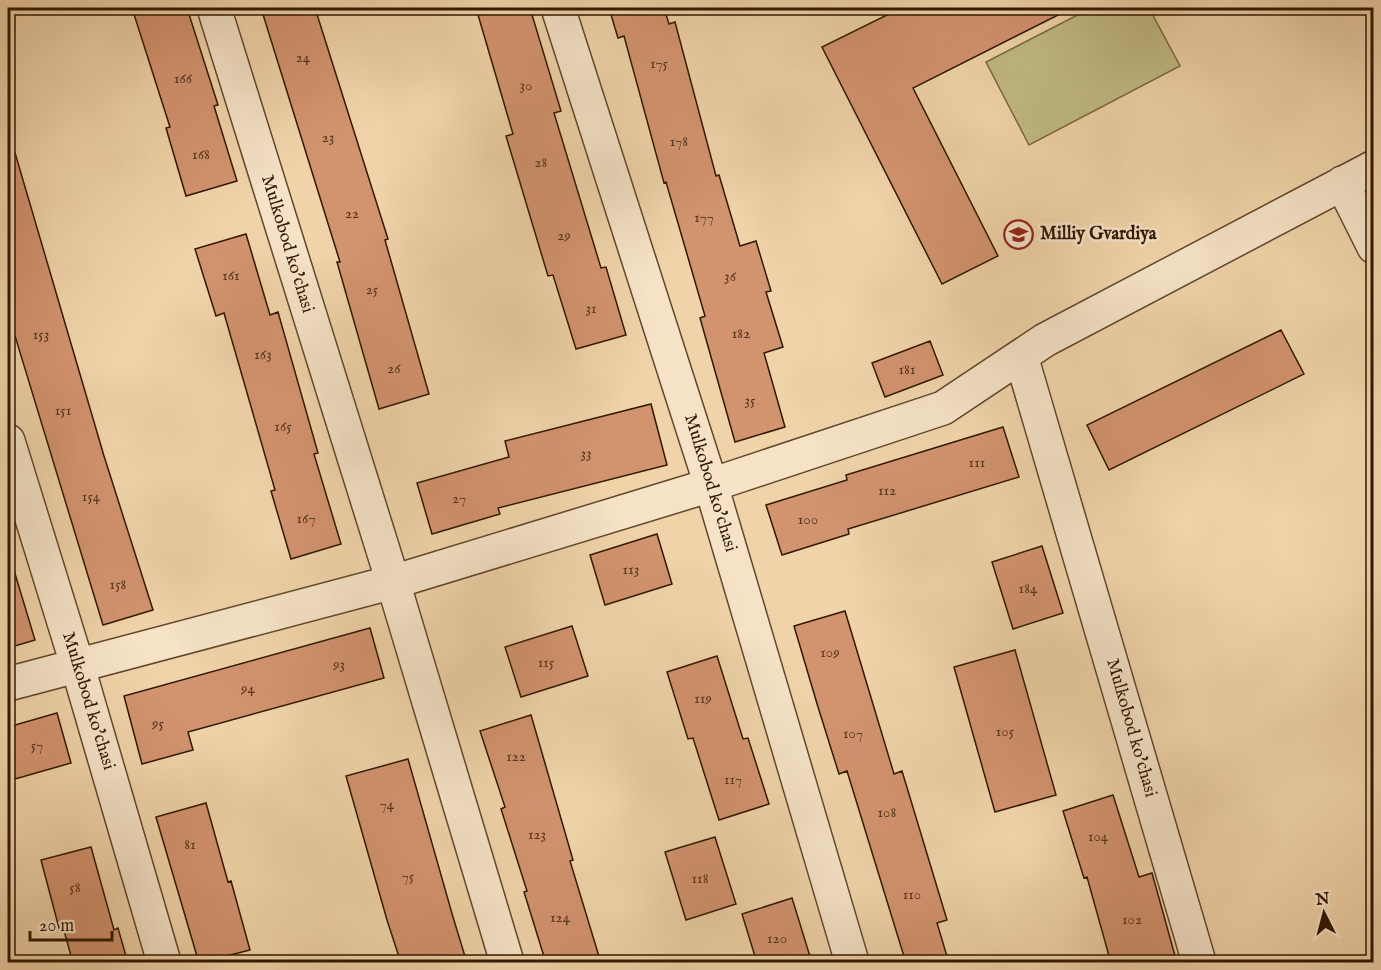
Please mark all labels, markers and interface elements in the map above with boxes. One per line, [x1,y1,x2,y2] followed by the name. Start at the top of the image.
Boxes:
[296,48,311,67] house number: 24
[650,54,669,73] house number: 175
[174,69,193,88] house number: 166
[520,76,532,95] house number: 30
[322,128,334,147] house number: 23
[670,132,688,151] house number: 178
[192,145,210,164] house number: 168
[535,153,548,172] house number: 28
[255,172,319,316] street label: Mulkobod ko'chasi
[345,204,359,223] house number: 22
[694,208,714,227] house number: 177
[1003,218,1035,250] school or university icon: Milliy Gvardiya
[1040,223,1158,246] place label: Milliy Gvardiya
[557,226,571,245] house number: 29
[222,266,240,285] house number: 161
[724,267,737,286] house number: 36
[366,280,379,299] house number: 25
[585,299,597,318] house number: 31
[732,324,750,343] house number: 182
[33,325,49,344] house number: 153
[254,345,272,364] house number: 163
[387,359,401,378] house number: 26
[898,360,916,379] house number: 181
[744,391,756,410] house number: 35
[55,401,71,420] house number: 151
[678,411,742,555] street label: Mulkobod ko'chasi
[274,417,292,436] house number: 165
[580,444,592,463] house number: 33
[969,453,985,472] house number: 111
[878,481,896,500] house number: 112
[82,487,101,506] house number: 154
[452,489,466,508] house number: 27
[297,509,315,528] house number: 167
[798,510,818,529] house number: 100
[623,560,639,579] house number: 113
[110,575,127,594] house number: 158
[1019,579,1038,598] house number: 184
[56,629,120,773] street label: Mulkobod ko'chasi
[820,643,840,662] house number: 109
[538,653,555,672] house number: 115
[332,655,345,674] house number: 93
[1100,656,1162,800] street label: Mulkobod ko'chasi
[240,679,256,698] house number: 94
[694,689,712,708] house number: 119
[151,714,165,733] house number: 95
[996,722,1015,741] house number: 105
[843,724,863,743] house number: 107
[31,736,43,755] house number: 57
[506,747,526,766] house number: 122
[724,770,742,789] house number: 117
[380,795,395,814] house number: 74
[878,803,897,822] house number: 108
[528,825,546,844] house number: 123
[1088,827,1109,846] house number: 104
[184,835,196,854] house number: 81
[402,867,415,886] house number: 75
[691,869,709,888] house number: 118
[69,878,81,897] house number: 58
[1294,883,1354,943] north arrow
[903,885,921,904] house number: 110
[1314,889,1331,911] text: N
[30,904,112,942] scale bar
[550,908,571,927] house number: 124
[1122,910,1142,929] house number: 102
[39,915,74,938] text: 20 m
[767,929,787,948] house number: 120

